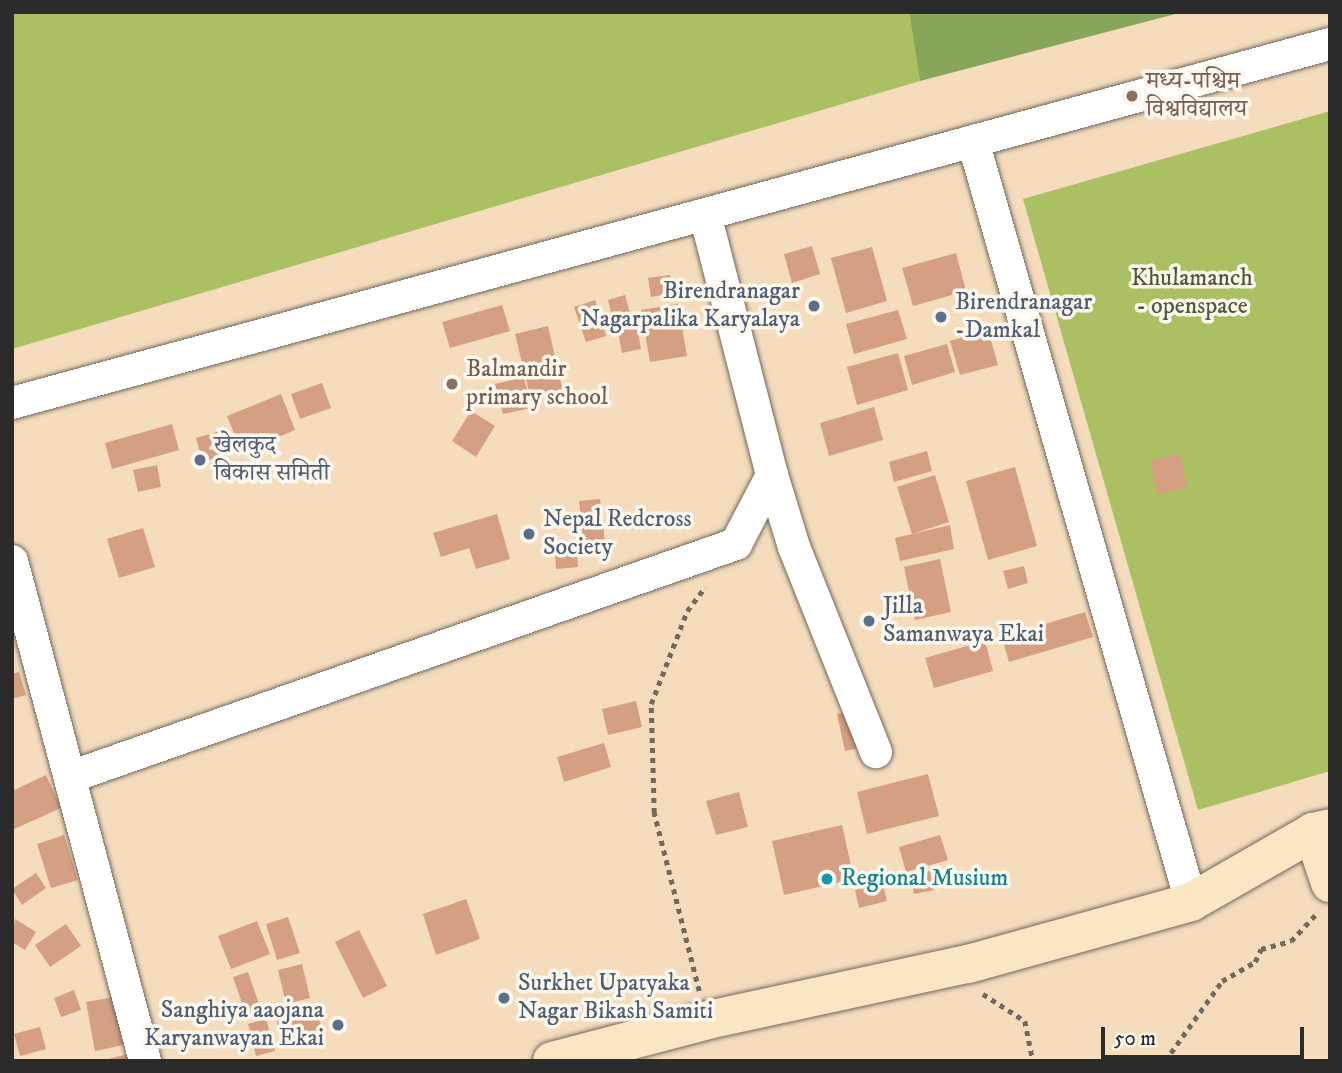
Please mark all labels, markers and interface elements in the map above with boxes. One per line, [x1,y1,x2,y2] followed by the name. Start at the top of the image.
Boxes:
[1146,68,1247,124] place label: मध्य-पश्चिम विश्वविद्यालय
[1124,88,1140,104] marker: मध्य-पश्चिम विश्वविद्यालय
[1131,265,1253,321] park label: Khulamanch - openspace
[581,278,800,334] place label: Birendranagar Nagarpalika Karyalaya
[955,289,1092,345] place label: Birendranagar -Damkal
[806,298,822,314] marker: Birendranagar Nagarpalika Karyalaya
[933,309,949,325] marker: Birendranagar -Damkal
[466,356,608,412] place label: Balmandir primary school
[444,376,460,392] marker: Balmandir primary school
[214,432,329,488] place label: खेलकुद बिकास समिती
[192,452,208,468] marker: खेलकुद बिकास समिती
[543,506,692,562] place label: Nepal Redcross Society
[521,526,537,542] marker: Nepal Redcross Society
[883,593,1044,649] place label: Jilla Samanwaya Ekai
[861,613,877,629] marker: Jilla Samanwaya Ekai
[841,865,1008,893] place label: Regional Musium
[819,871,835,887] marker: Regional Musium
[518,970,713,1026] place label: Surkhet Upatyaka Nagar Bikash Samiti
[496,990,512,1006] marker: Surkhet Upatyaka Nagar Bikash Samiti
[144,997,324,1053] place label: Sanghiya aaojana Karyanwayan Ekai
[1104,1014,1307,1058] scale bar
[330,1017,346,1033] marker: Sanghiya aaojana Karyanwayan Ekai
[1114,1026,1156,1052] text: 50 m

